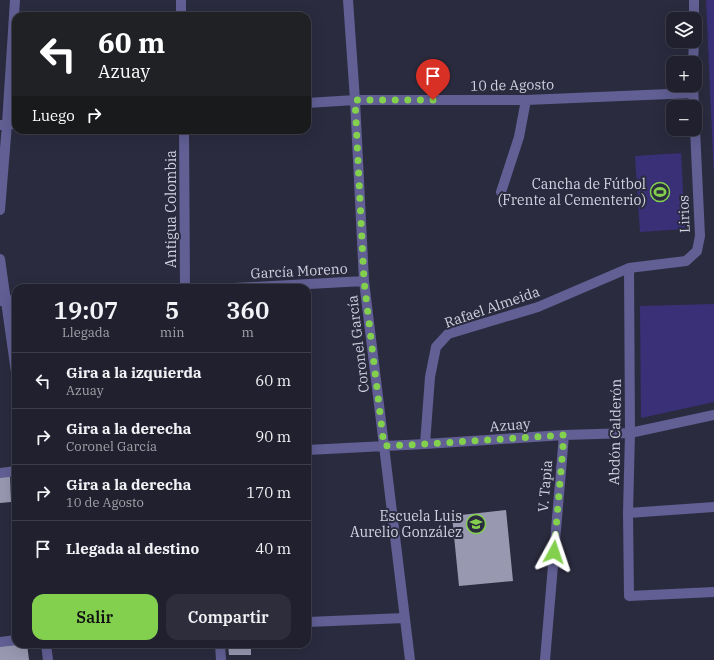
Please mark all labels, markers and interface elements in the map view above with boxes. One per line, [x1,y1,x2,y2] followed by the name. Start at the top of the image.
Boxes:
[666,12,702,136] map controls
[666,12,702,48] button: layers
[98,24,165,61] text: 60 m
[32,28,84,80] icon: left
[666,56,702,92] button: +
[416,59,450,100] pin
[98,60,150,83] text: Azuay
[422,65,444,87] icon: arrive
[470,75,554,95] street label: 10 de Agosto
[666,100,702,136] button: −
[83,104,105,126] icon: right
[32,106,75,125] text: Luego
[162,150,180,268] street label: Antigua Colombia
[498,175,646,209] place label: Cancha de Fútbol (Frente al Cementerio)
[649,181,671,203] sports icon: Cancha de Fútbol (Frente al Cementerio)
[674,195,694,233] street label: Lirios
[250,259,348,283] street label: García Moreno
[442,282,542,332] street label: Rafael Almeida
[54,294,118,326] text: 19:07
[165,294,179,326] text: 5
[226,294,269,326] text: 360
[343,294,373,394] street label: Coronel García
[62,324,110,341] text: Llegada
[160,324,185,341] text: min
[242,324,254,341] text: m
[66,363,202,382] text: Gira a la izquierda
[32,370,54,392] icon: left
[255,371,291,390] text: 60 m
[605,379,625,485] street label: Abdón Calderón
[66,382,104,399] text: Azuay
[489,415,531,435] street label: Azuay
[66,419,191,438] text: Gira a la derecha
[32,426,54,448] icon: right
[255,427,291,446] text: 90 m
[66,438,157,455] text: Coronel García
[534,459,556,513] street label: V. Tapia
[66,475,191,494] text: Gira a la derecha
[32,482,54,504] icon: right
[246,483,291,502] text: 170 m
[66,494,144,511] text: 10 de Agosto
[350,507,462,541] place label: Escuela Luis Aurelio González
[465,513,487,535] school or university icon: Escuela Luis Aurelio González
[533,531,575,573] position arrow
[32,538,54,560] icon: arrive
[66,539,199,558] text: Llegada al destino
[255,539,291,558] text: 40 m
[32,594,158,640] button: Salir
[166,594,291,640] button: Compartir

